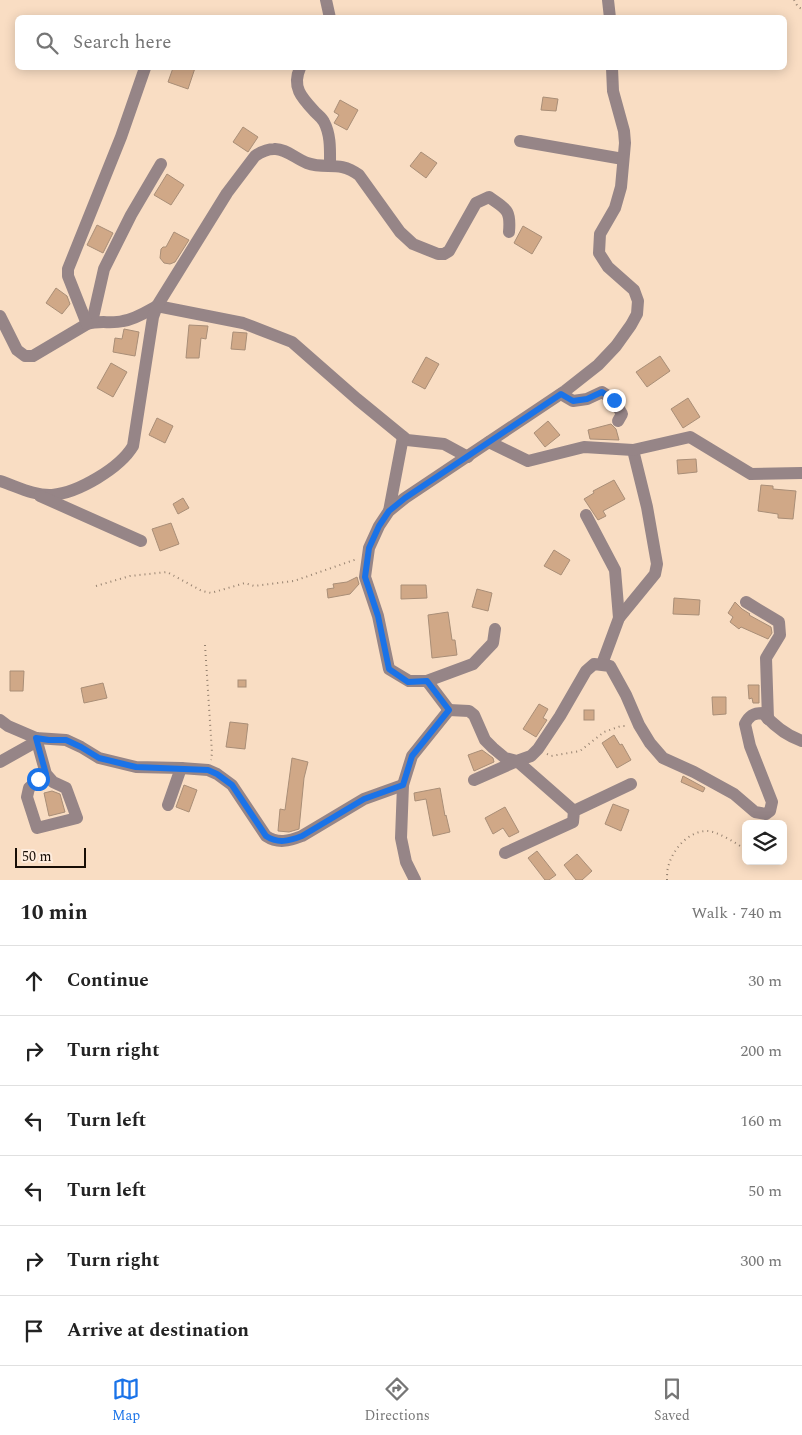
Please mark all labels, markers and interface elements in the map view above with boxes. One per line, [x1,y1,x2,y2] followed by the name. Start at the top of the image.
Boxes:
[15,15,787,70] search box
[73,28,172,57] text: Search here
[33,29,61,57] icon: search
[603,389,626,412] route end
[27,768,50,791] route start
[742,820,787,865] map controls
[742,820,787,865] button: layers
[15,845,86,868] scale bar
[22,846,52,867] text: 50 m
[20,897,88,929] text: 10 min
[691,901,782,925] text: Walk · 740 m
[67,966,149,995] text: Continue
[20,967,48,995] icon: ahead
[748,969,782,993] text: 30 m
[67,1036,160,1065] text: Turn right
[20,1037,48,1065] icon: right
[740,1039,782,1063] text: 200 m
[67,1106,146,1135] text: Turn left
[20,1107,48,1135] icon: left
[740,1109,782,1133] text: 160 m
[67,1176,146,1205] text: Turn left
[20,1177,48,1205] icon: left
[748,1179,782,1203] text: 50 m
[67,1246,160,1275] text: Turn right
[20,1247,48,1275] icon: right
[740,1249,782,1273] text: 300 m
[67,1316,249,1345] text: Arrive at destination
[20,1317,48,1345] icon: arrive
[112,1375,140,1426] tab: Map
[364,1375,430,1426] tab: Directions
[654,1375,690,1426] tab: Saved

